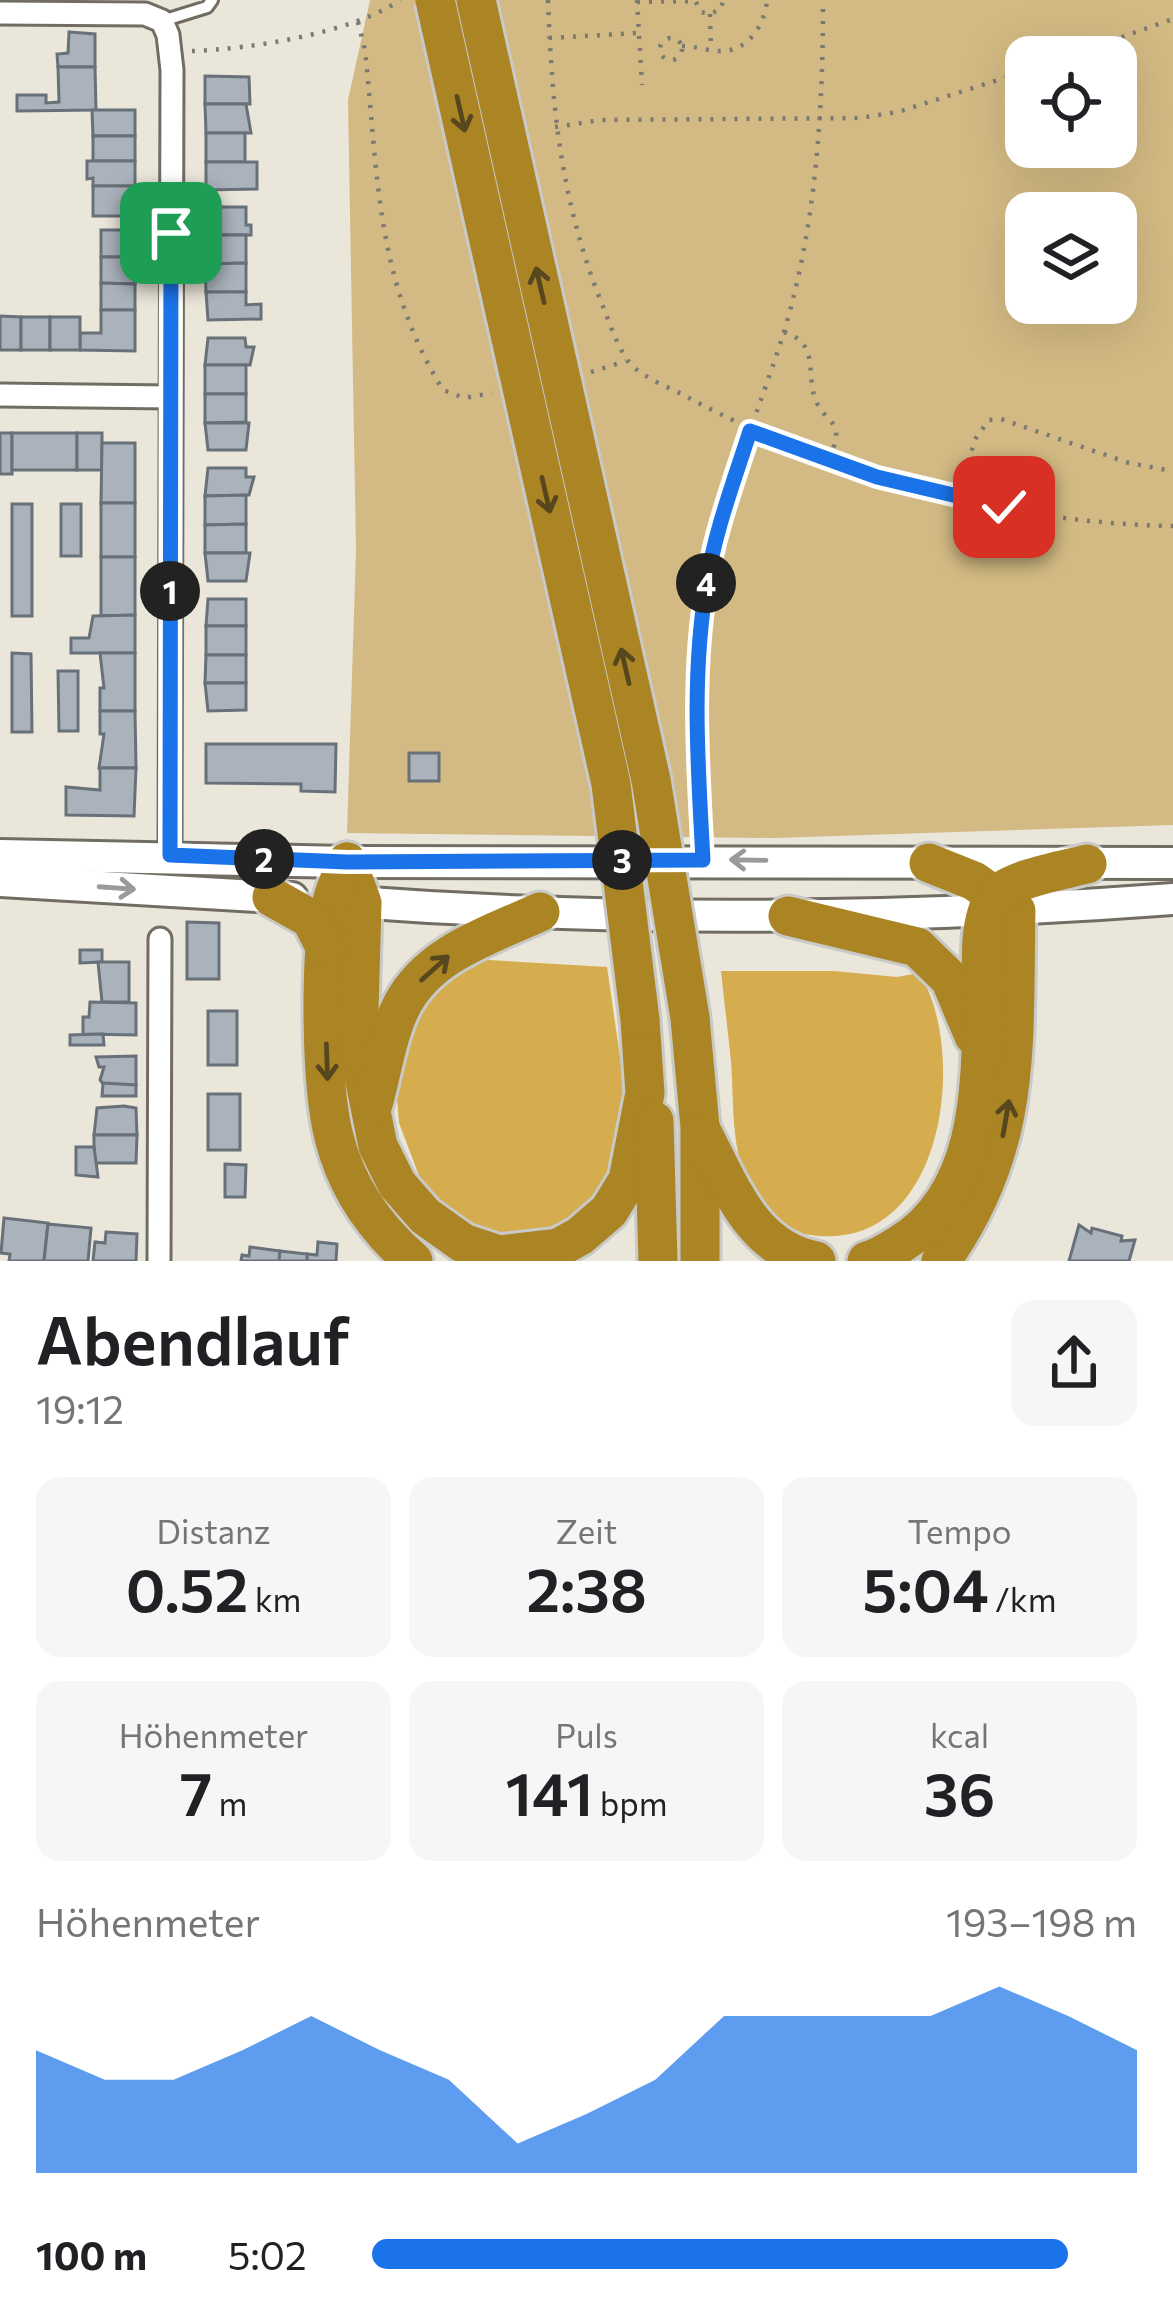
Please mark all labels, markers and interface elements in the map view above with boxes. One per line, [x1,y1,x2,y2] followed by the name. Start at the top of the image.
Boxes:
[1005,36,1137,324] map controls
[1005,36,1137,168] button: locate
[450,95,473,133] one-way arrow
[120,182,222,284] pin
[1005,192,1137,324] button: layers
[138,200,204,266] icon: arrive
[528,267,550,305] one-way arrow
[953,456,1055,558] pin
[971,474,1037,540] icon: check
[536,475,558,513] one-way arrow
[676,553,736,613] pin: 4
[140,561,200,621] pin: 1
[696,562,716,603] text: 4
[163,570,177,611] text: 1
[613,647,636,685] one-way arrow
[234,829,294,889] pin: 2
[592,830,652,890] pin: 3
[255,838,273,879] text: 2
[612,839,632,880] text: 3
[729,849,768,872] one-way arrow
[97,877,136,900] one-way arrow
[419,955,449,982] one-way arrow
[316,1042,339,1081] one-way arrow
[995,1099,1018,1138] one-way arrow
[36,1298,350,1379] text: Abendlauf
[1011,1300,1137,1426] button: share
[36,1384,124,1432] text: 19:12
[157,1510,270,1551] text: Distanz
[556,1510,617,1551] text: Zeit
[907,1510,1012,1551] text: Tempo
[126,1551,248,1624] text: 0.52
[526,1551,647,1624] text: 2:38
[863,1551,989,1624] text: 5:04
[248,1578,301,1619] text: km
[989,1578,1056,1619] text: /km
[119,1714,308,1755] text: Höhenmeter
[555,1714,618,1755] text: Puls
[930,1714,989,1755] text: kcal
[180,1755,212,1828] text: 7
[505,1755,593,1828] text: 141
[924,1755,995,1828] text: 36
[212,1782,247,1823] text: m
[593,1782,668,1823] text: bpm
[36,1897,260,1945] text: Höhenmeter
[946,1897,1137,1945] text: 193–198 m
[36,2230,147,2278] text: 100 m
[228,2230,307,2278] text: 5:02

